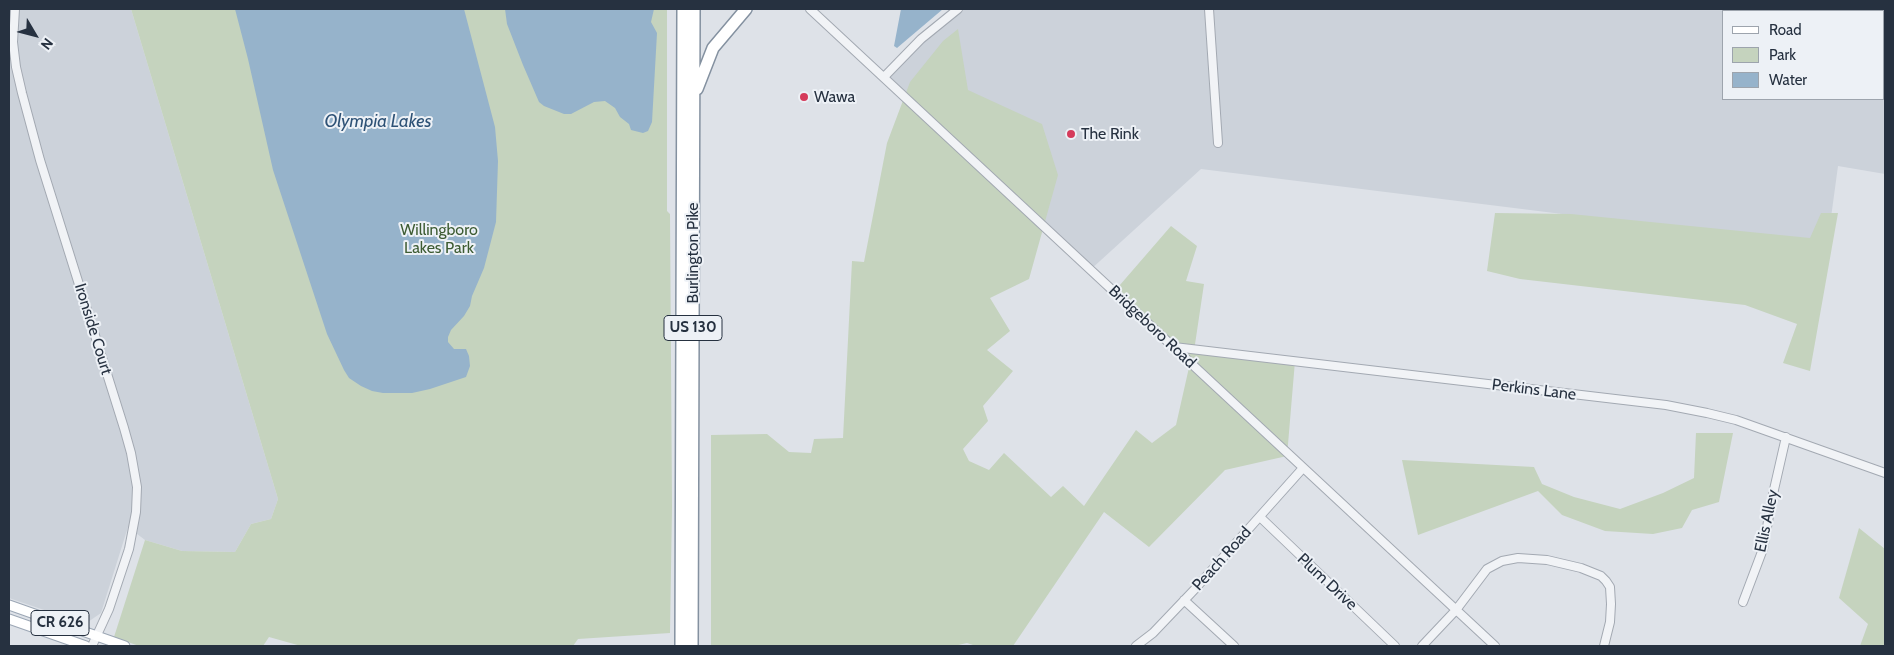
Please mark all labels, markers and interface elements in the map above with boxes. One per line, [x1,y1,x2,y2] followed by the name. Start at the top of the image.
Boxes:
[10,10,60,60] north arrow
[1722,10,1884,100] legend
[1769,21,1802,39] text: Road
[37,35,57,53] text: N
[1769,46,1796,64] text: Park
[1769,71,1807,89] text: Water
[814,87,855,107] place label: Wawa
[798,91,810,103] marker: Wawa
[325,111,431,133] water label: Olympia Lakes
[1081,124,1139,144] place label: The Rink
[1065,128,1077,140] marker: The Rink
[683,202,703,304] street label: Burlington Pike
[400,220,478,258] park label: Willingboro Lakes Park
[70,281,116,377] street label: Ironside Court
[1104,282,1200,372] street label: Bridgeboro Road
[664,316,722,340] road number: US 130
[1491,375,1577,405] street label: Perkins Lane
[1751,488,1783,554] street label: Ellis Alley
[1188,523,1256,595] street label: Peach Road
[1293,549,1361,615] street label: Plum Drive
[31,610,89,636] road number: CR 626

